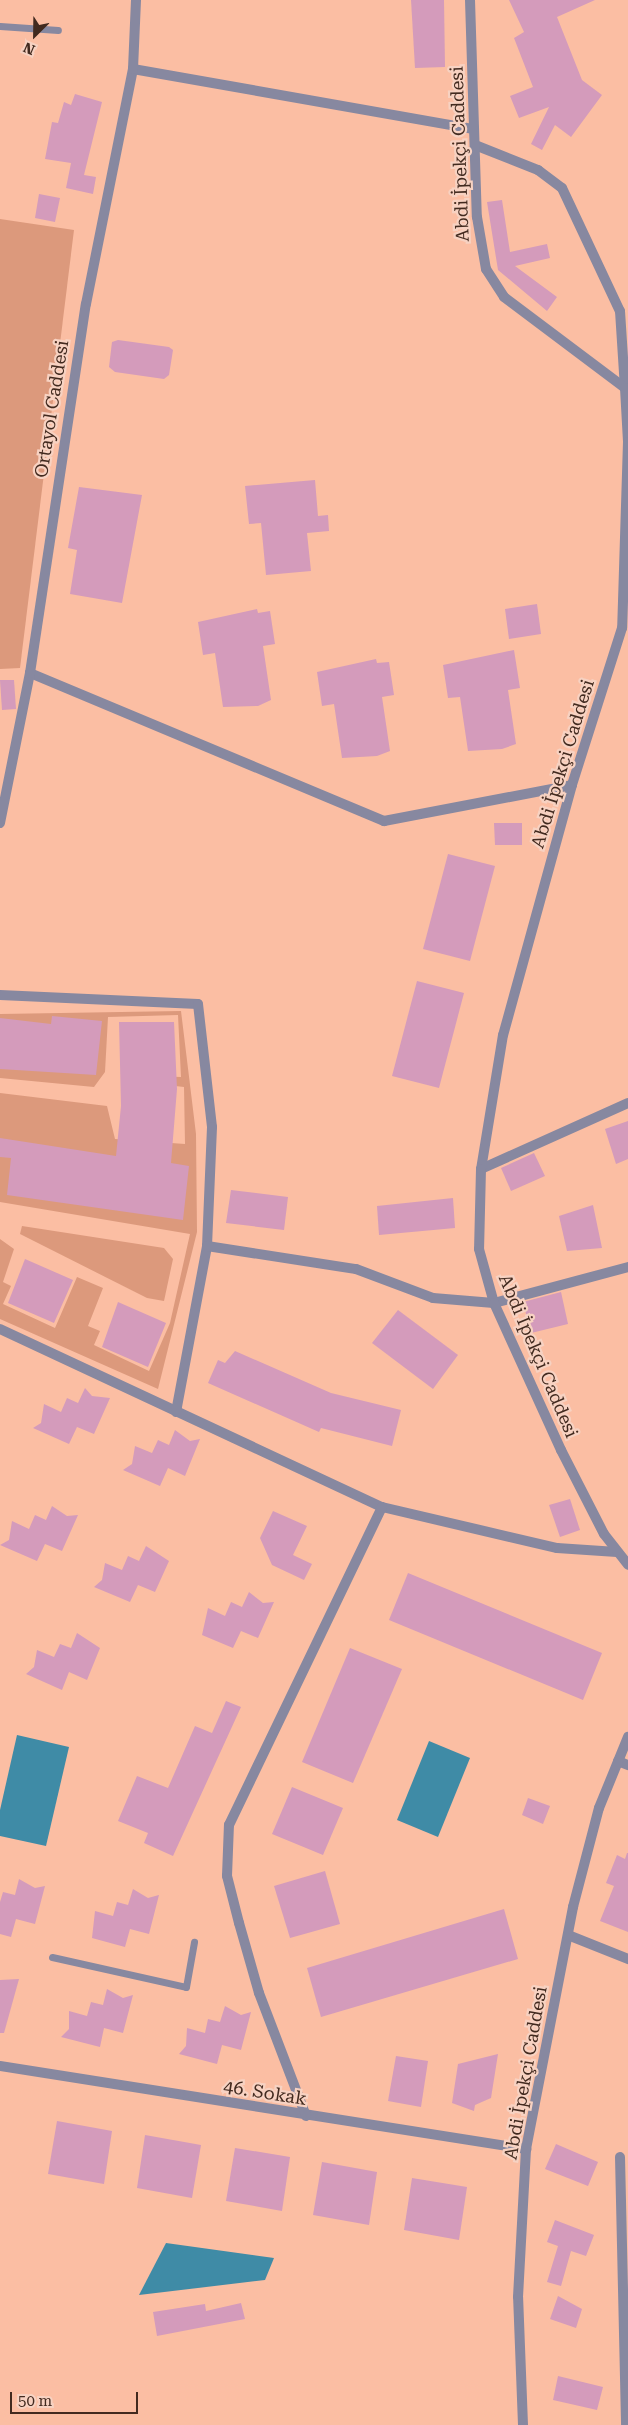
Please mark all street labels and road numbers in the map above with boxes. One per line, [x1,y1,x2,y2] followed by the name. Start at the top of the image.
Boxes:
[446,66,474,242] street label: Abdi İpekçi Caddesi
[30,339,74,479] street label: Ortayol Caddesi
[527,677,599,851] street label: Abdi İpekçi Caddesi
[494,1271,582,1441] street label: Abdi İpekçi Caddesi
[500,1985,552,2161] street label: Abdi İpekçi Caddesi
[222,2076,308,2110] street label: 46. Sokak

